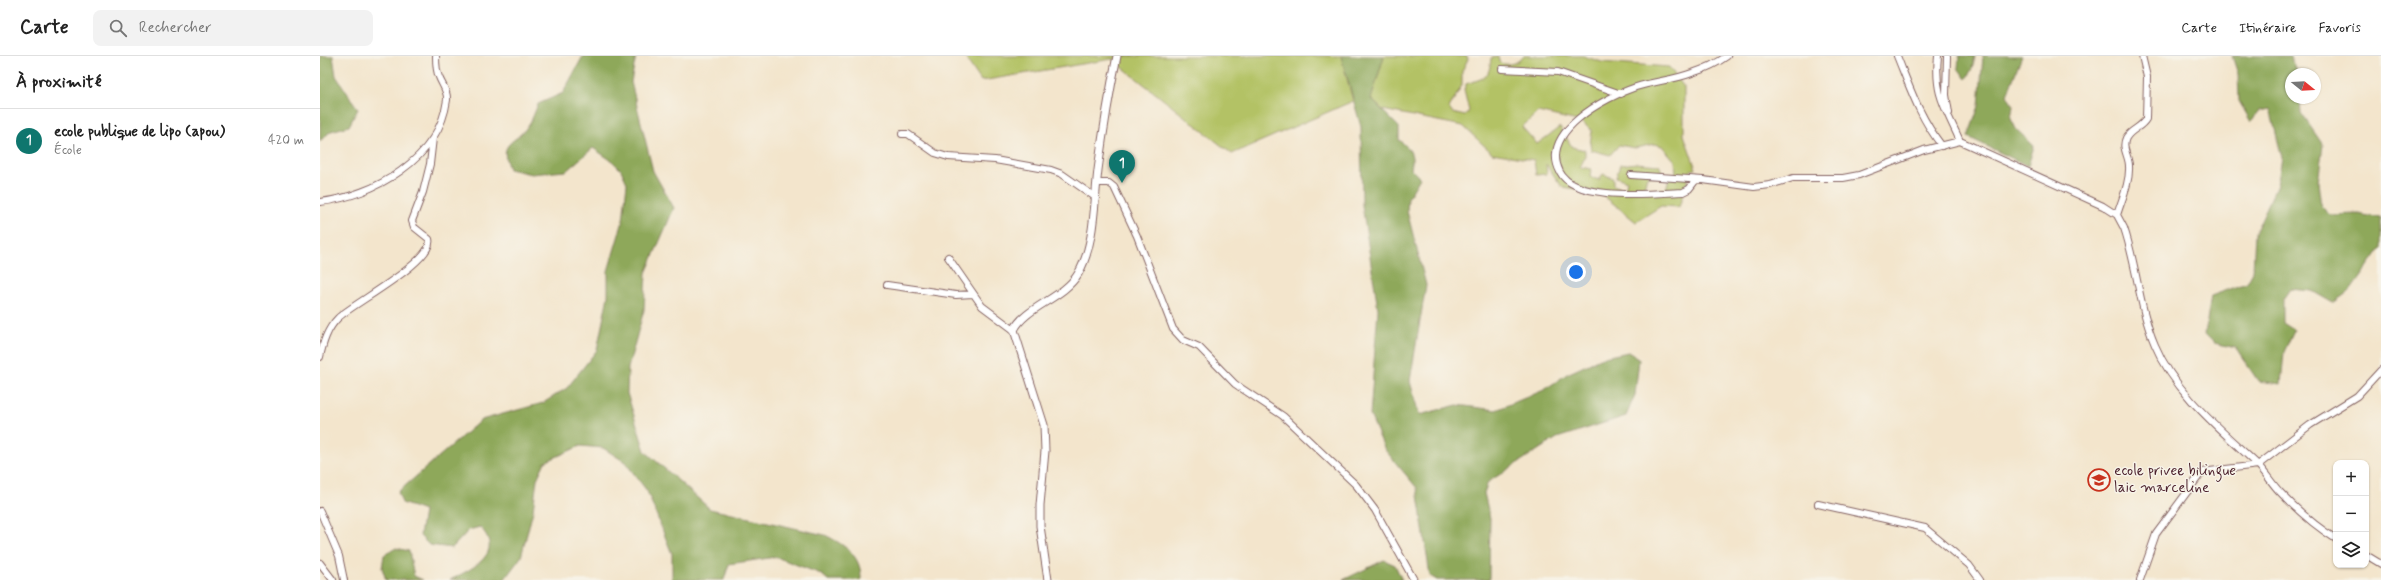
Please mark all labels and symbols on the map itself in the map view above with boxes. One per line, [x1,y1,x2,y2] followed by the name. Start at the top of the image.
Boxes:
[2285,68,2321,104] north arrow
[1109,150,1135,183] pin: 1
[1566,262,1586,282] your location
[2114,461,2236,498] place label: ecole privee bilingue laic marceline
[2086,467,2112,493] school or university icon: ecole privee bilingue laic marceline

